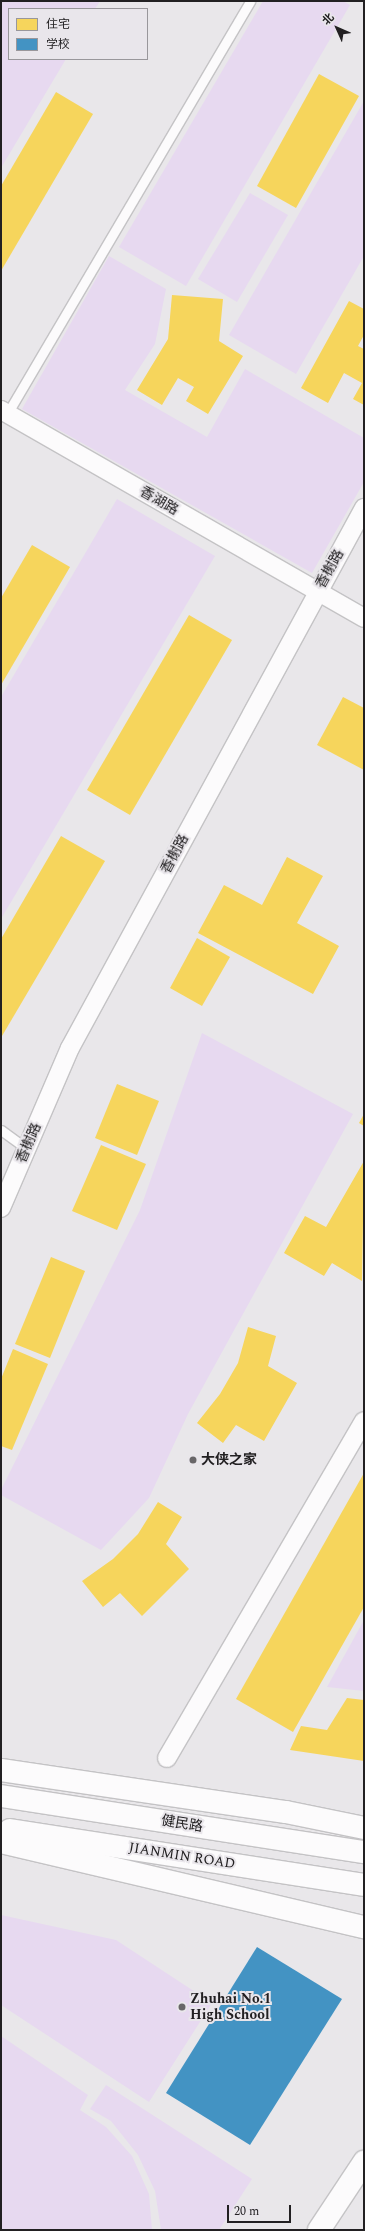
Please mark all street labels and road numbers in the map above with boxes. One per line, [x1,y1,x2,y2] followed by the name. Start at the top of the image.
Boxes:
[137,483,181,519] street label: 香湖路
[312,547,348,591] street label: 香榭路
[158,832,192,876] street label: 香榭路
[13,1120,45,1166] street label: 香榭路
[160,1812,204,1836] street label: 健民路
[128,1839,236,1873] street label: JIANMIN ROAD

